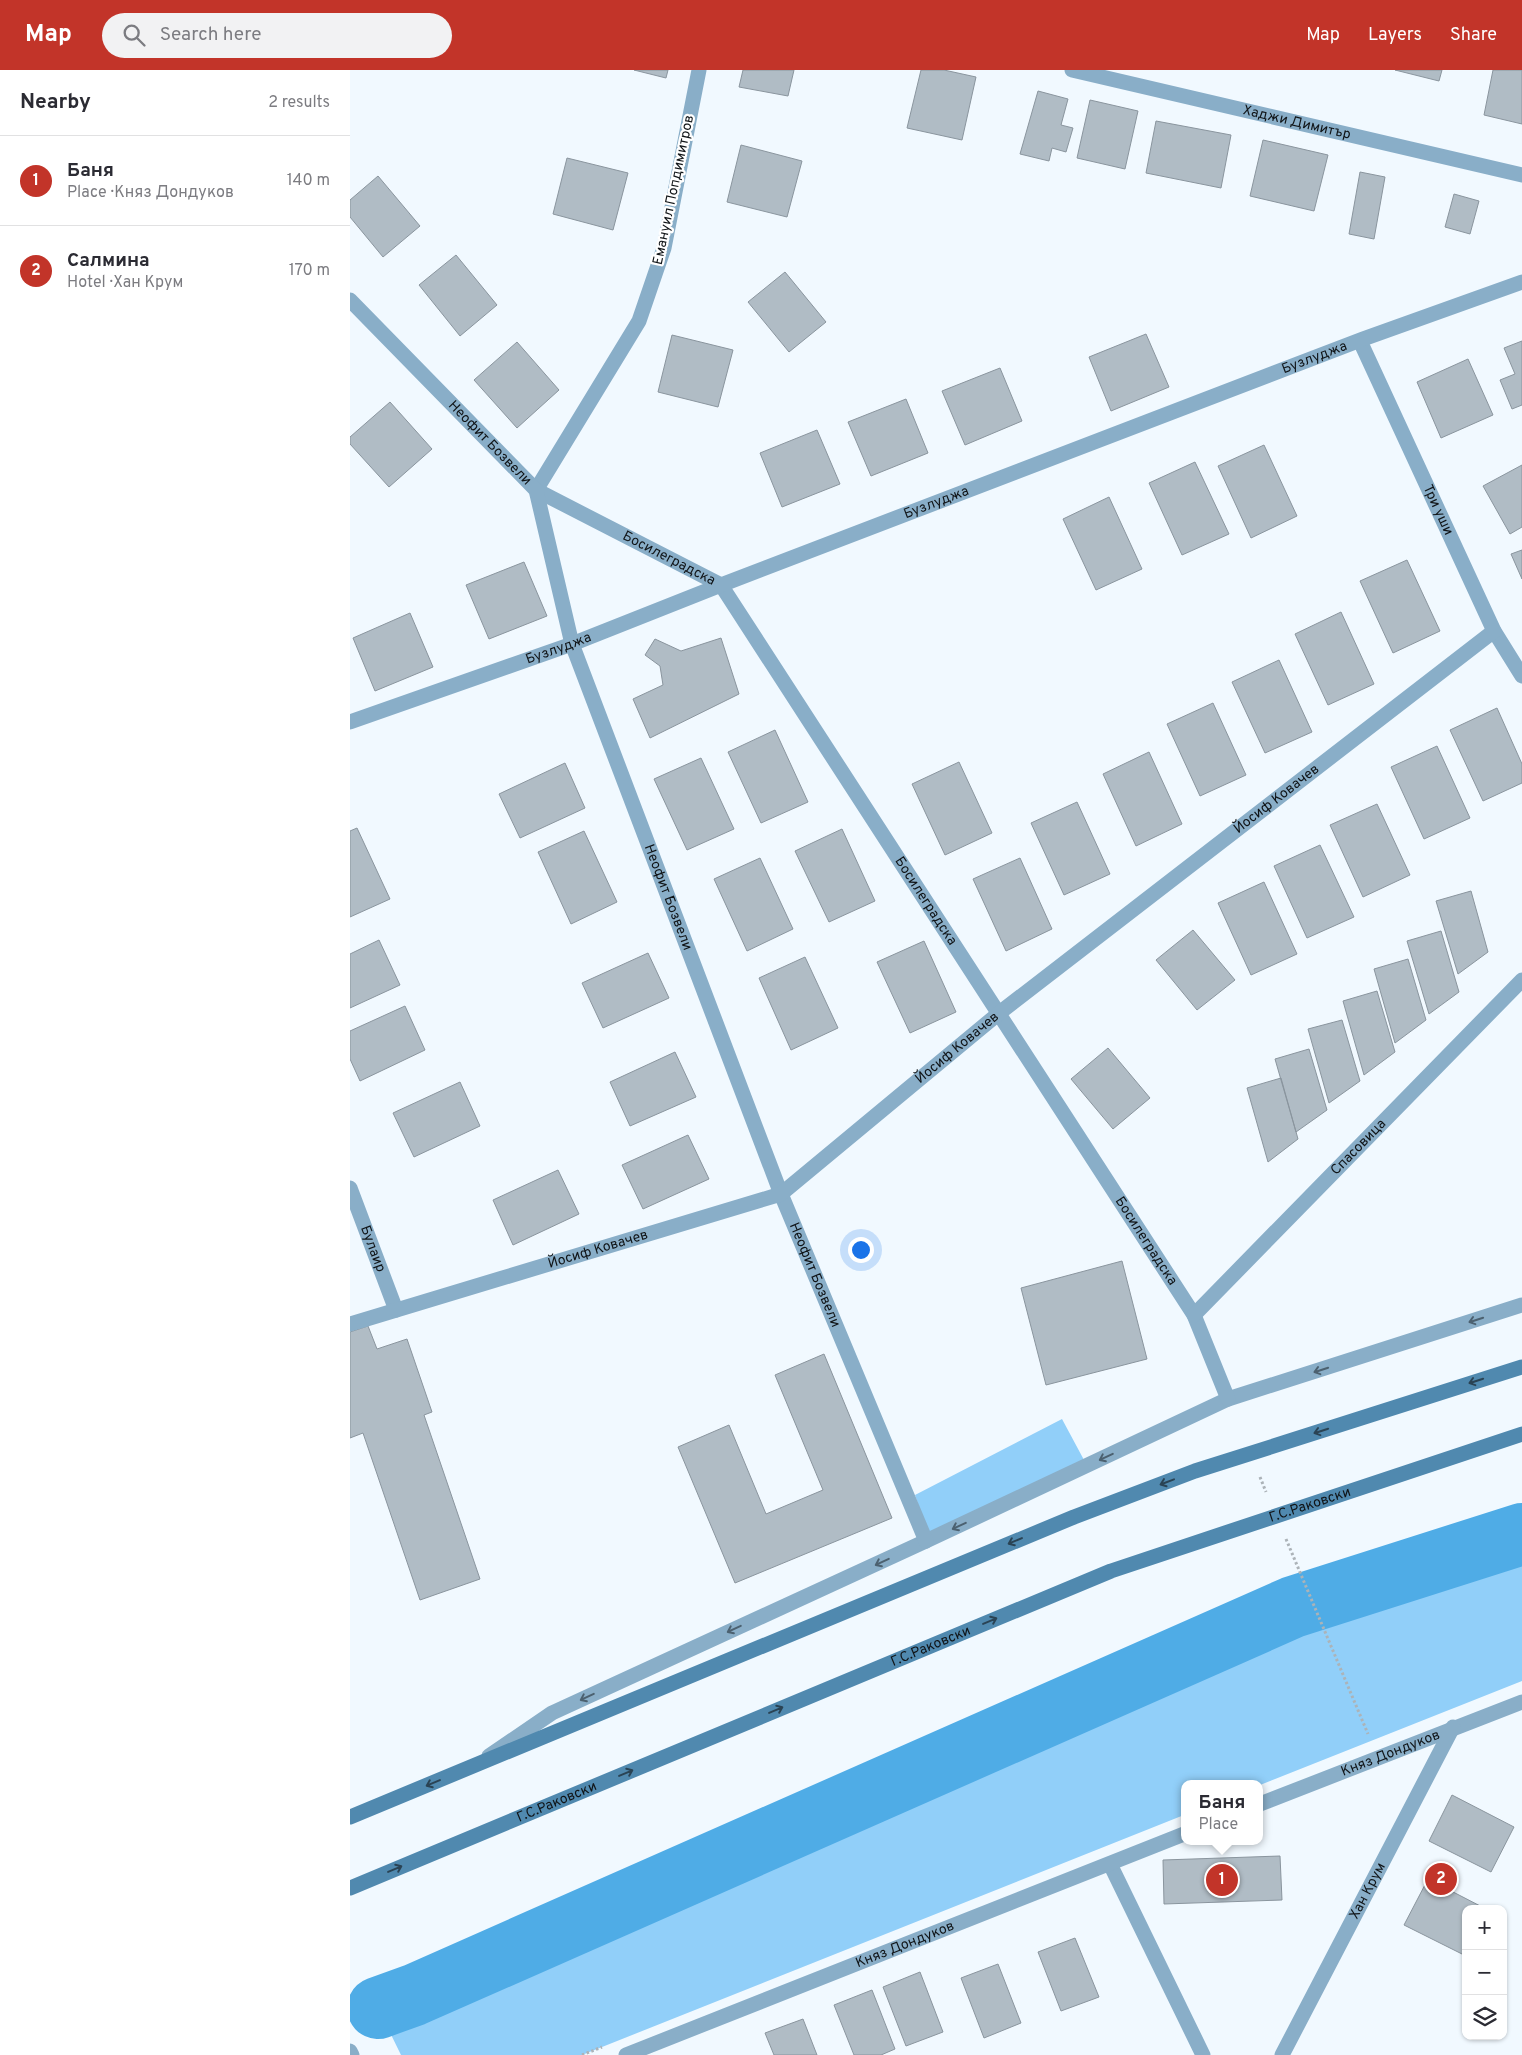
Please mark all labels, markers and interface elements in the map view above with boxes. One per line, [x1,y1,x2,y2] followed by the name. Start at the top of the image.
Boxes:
[102,13,452,58] search box
[25,20,72,50] text: Map
[120,21,148,49] icon: search
[160,23,261,47] text: Search here
[1306,24,1340,47] text: Map
[1368,24,1422,47] text: Layers
[1450,24,1497,47] text: Share
[20,89,91,116] text: Nearby
[268,93,330,113] text: 2 results
[1241,102,1353,143] street label: Хаджи Димитър
[650,113,698,267] street label: Емануил Попдимитров
[67,159,114,183] text: Баня
[33,171,39,191] text: 1
[287,171,330,191] text: 140 m
[67,183,234,203] text: Place · Княз Дондуков
[67,249,150,273] text: Салмина
[31,261,41,281] text: 2
[289,261,330,281] text: 170 m
[67,273,183,293] text: Hotel · Хан Крум
[1279,337,1349,378] street label: Бузлуджа
[445,397,535,489] street label: Неофит Бозвели
[901,482,971,523] street label: Бузлуджа
[1419,482,1457,538] street label: Три уши
[620,527,718,589] street label: Босилеградска
[523,629,594,668] street label: Бузлуджа
[1230,761,1323,837] street label: Йосиф Ковачев
[640,842,696,953] street label: Неофит Бозвели
[891,854,961,948] street label: Босилеградска
[911,1008,1002,1088] street label: Йосиф Ковачев
[1327,1115,1390,1179] street label: Спасовица
[1111,1193,1181,1288] street label: Босилеградска
[785,1220,844,1330] street label: Неофит Бозвели
[356,1223,389,1274] street label: Булаир
[546,1226,650,1272] street label: Йосиф Ковачев
[848,1237,874,1263] your location
[1468,1316,1484,1325] one-way arrow
[1313,1365,1329,1375] one-way arrow
[1468,1377,1484,1387] one-way arrow
[1314,1427,1329,1436] one-way arrow
[1099,1453,1114,1462] one-way arrow
[1159,1478,1175,1487] one-way arrow
[1267,1483,1353,1526] street label: Г.С.Раковски
[952,1522,967,1531] one-way arrow
[1008,1537,1023,1546] one-way arrow
[875,1557,890,1567] one-way arrow
[982,1616,998,1625] one-way arrow
[888,1622,973,1670] street label: Г.С.Раковски
[727,1625,742,1635] one-way arrow
[579,1693,594,1703] one-way arrow
[768,1705,783,1715] one-way arrow
[1339,1726,1442,1780] street label: Княз Дондуков
[618,1767,633,1777] one-way arrow
[514,1778,599,1826] street label: Г.С.Раковски
[425,1779,440,1788] one-way arrow
[1181,1780,1263,1845] popup
[1199,1791,1245,1815] text: Баня
[1199,1815,1238,1835] text: Place
[1346,1860,1389,1922] street label: Хан Крум
[1425,1860,1457,1898] pin: 2
[1206,1861,1238,1899] pin: 1
[387,1864,402,1873] one-way arrow
[1462,1905,1507,2040] map controls
[1462,1905,1507,1950] button: +
[853,1917,957,1972] street label: Княз Дондуков
[1462,1950,1507,1995] button: −
[1462,1995,1507,2040] button: layers

